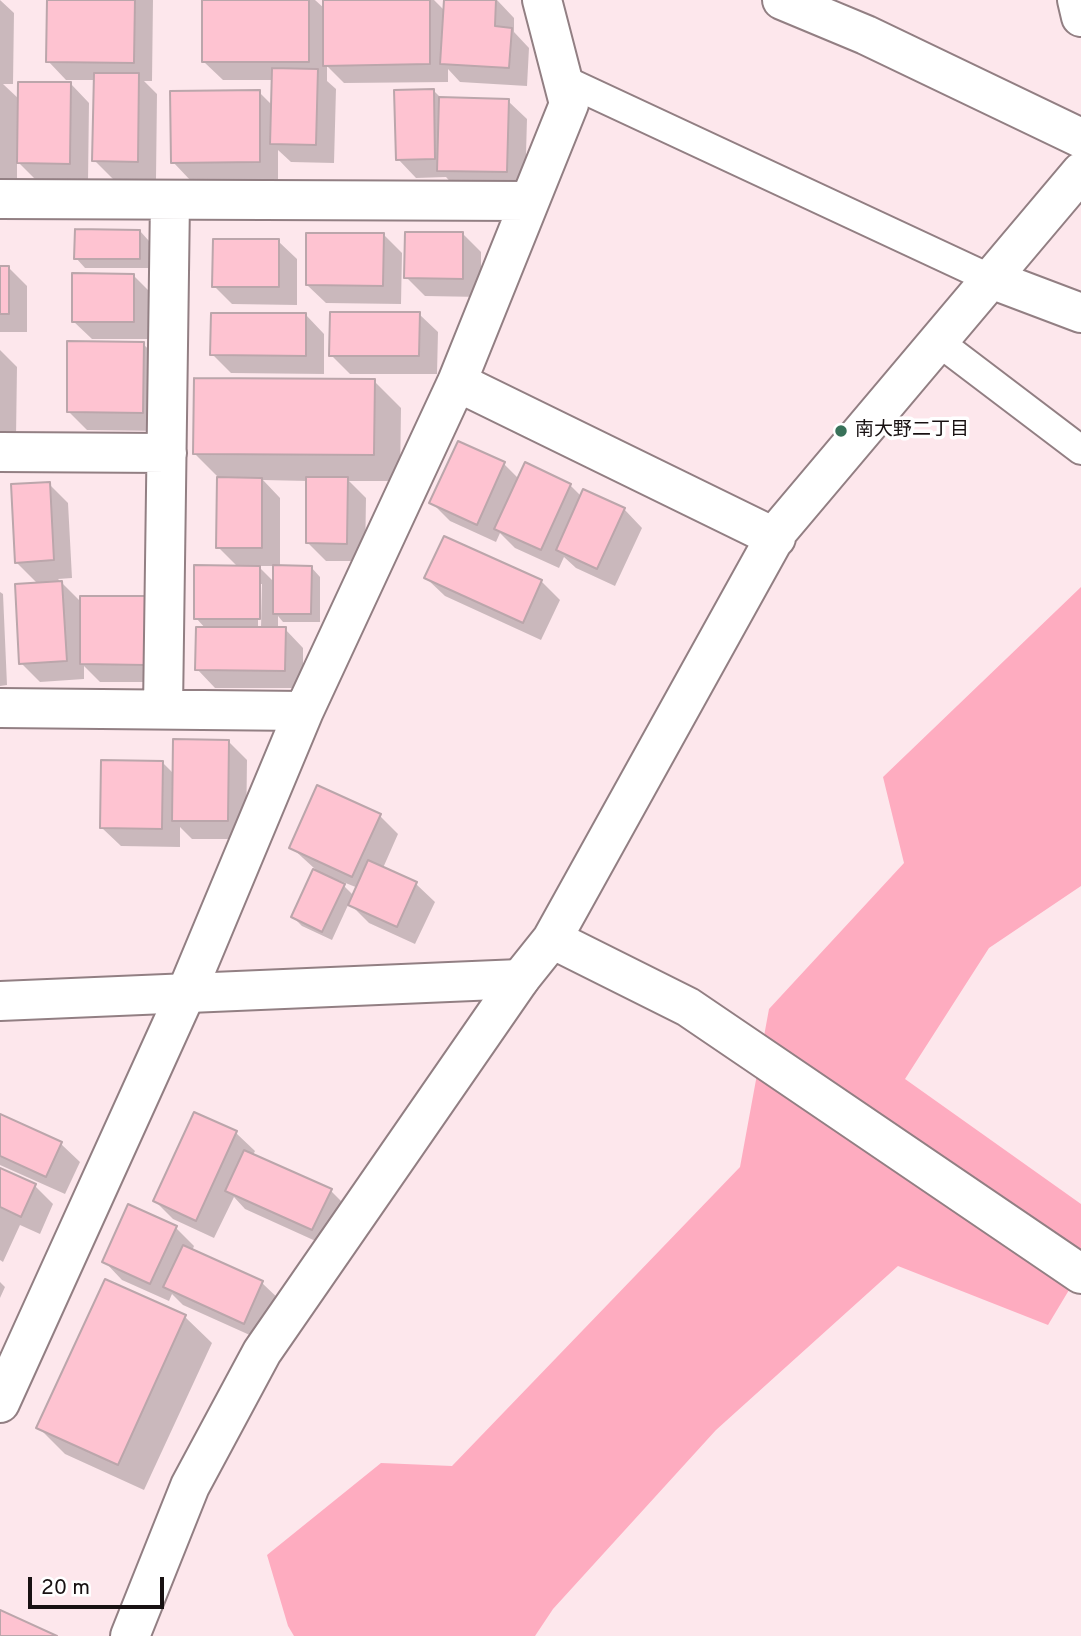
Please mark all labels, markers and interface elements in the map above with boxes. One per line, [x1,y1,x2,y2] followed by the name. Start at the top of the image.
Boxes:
[855,420,969,442] place label: 南大野二丁目
[833,423,849,439] marker: 南大野二丁目
[32,1562,168,1606] scale bar
[41,1575,90,1602] text: 20 m

